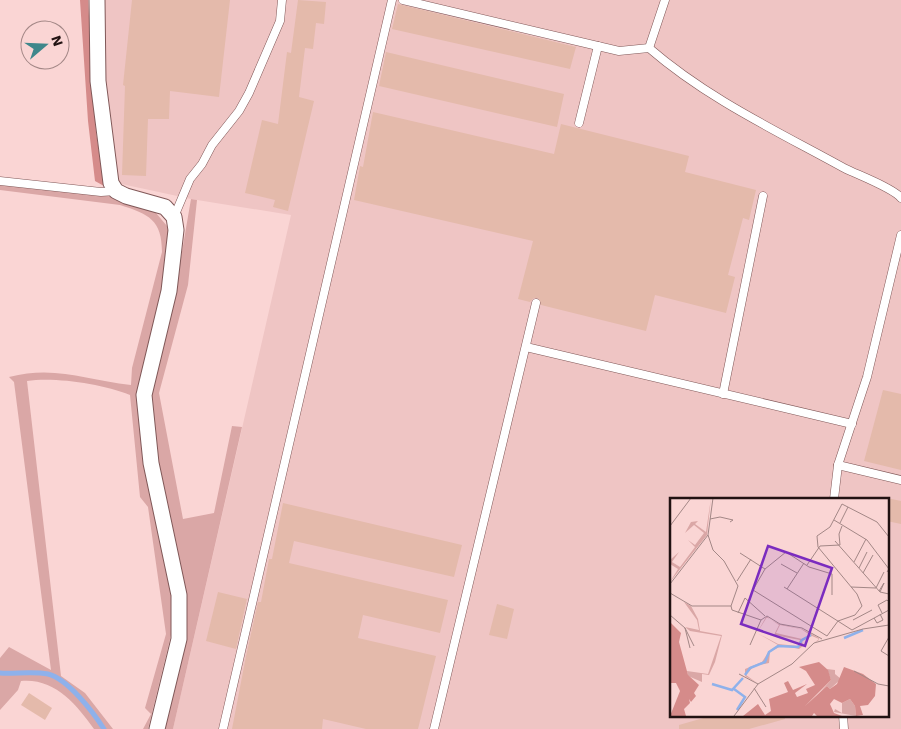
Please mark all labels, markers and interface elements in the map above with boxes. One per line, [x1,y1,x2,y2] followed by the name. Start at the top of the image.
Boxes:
[20,20,70,70] north arrow
[48,33,67,48] text: N
[670,498,888,716] inset map

